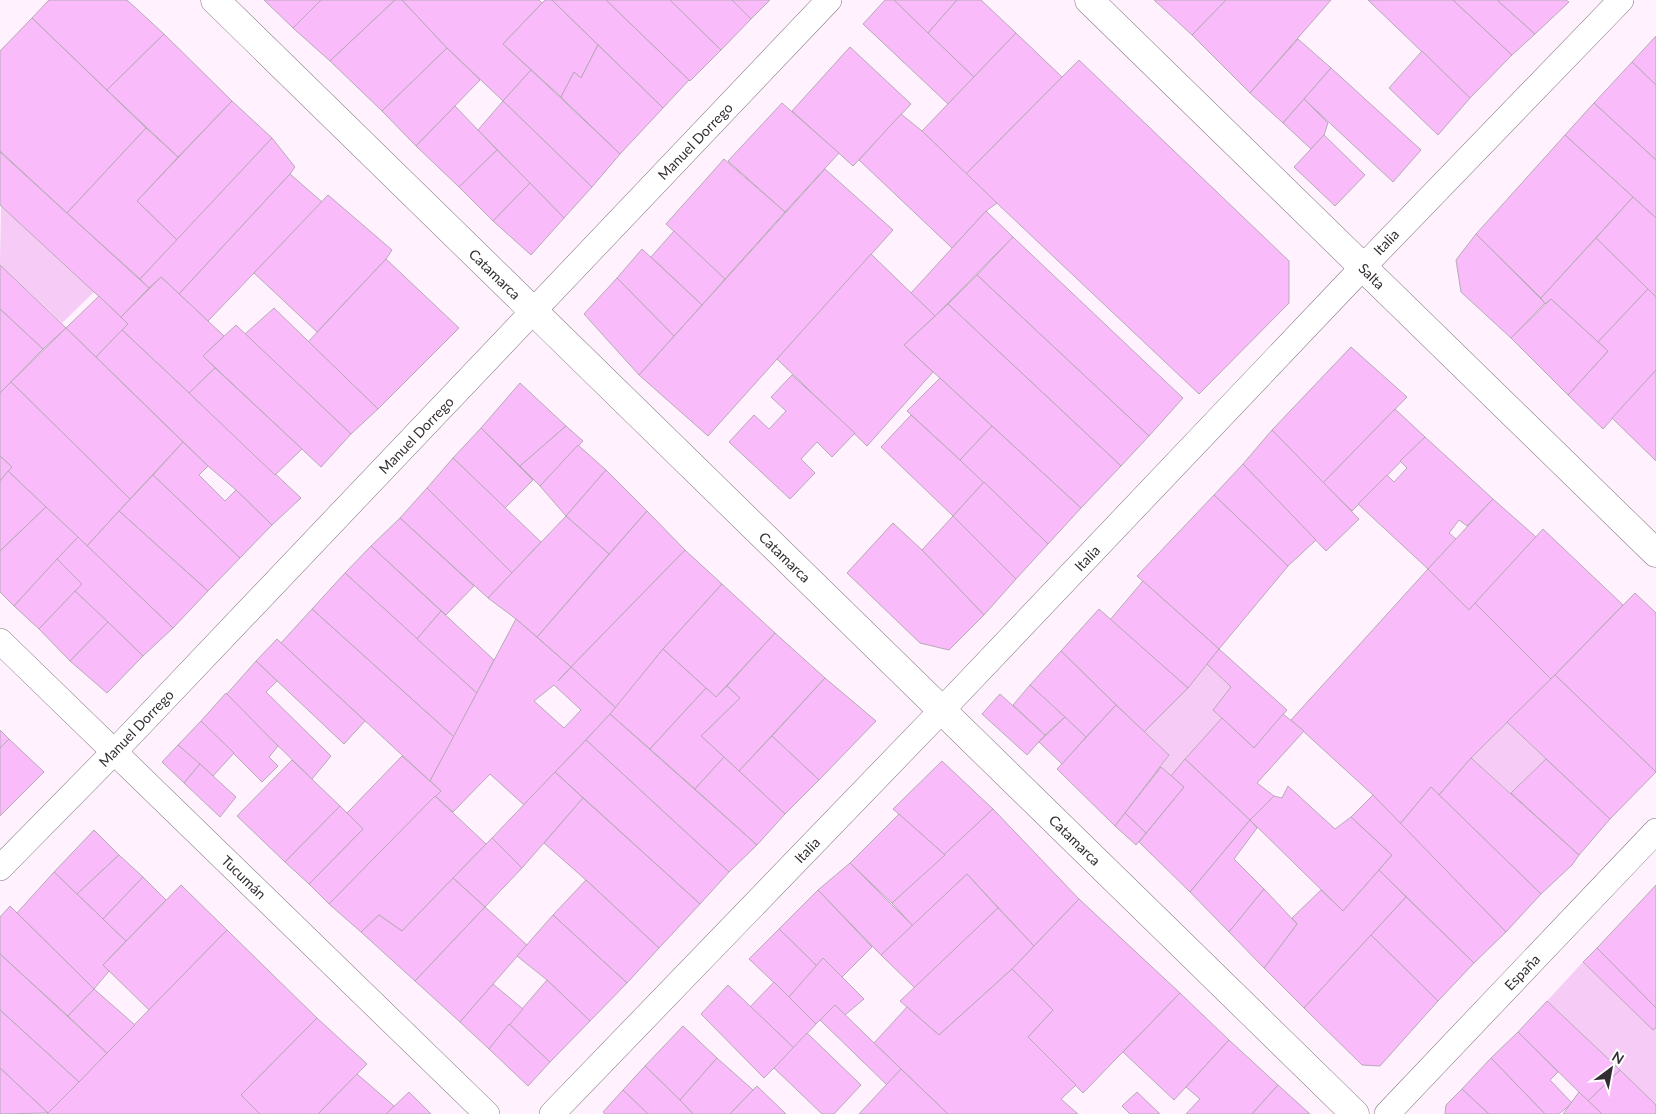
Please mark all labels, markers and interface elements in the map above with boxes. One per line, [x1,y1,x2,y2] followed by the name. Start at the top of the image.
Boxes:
[654,99,736,183] street label: Manuel Dorrego
[1370,226,1402,258] street label: Italia
[466,245,524,303] street label: Catamarca
[1355,260,1389,292] street label: Salta
[375,393,457,477] street label: Manuel Dorrego
[756,528,814,586] street label: Catamarca
[1071,542,1103,574] street label: Italia
[95,686,177,770] street label: Manuel Dorrego
[1046,811,1104,869] street label: Catamarca
[791,834,823,866] street label: Italia
[218,852,270,902] street label: Tucumán
[1501,950,1543,994] street label: España
[1586,1044,1636,1094] north arrow
[1609,1047,1627,1068] text: N

